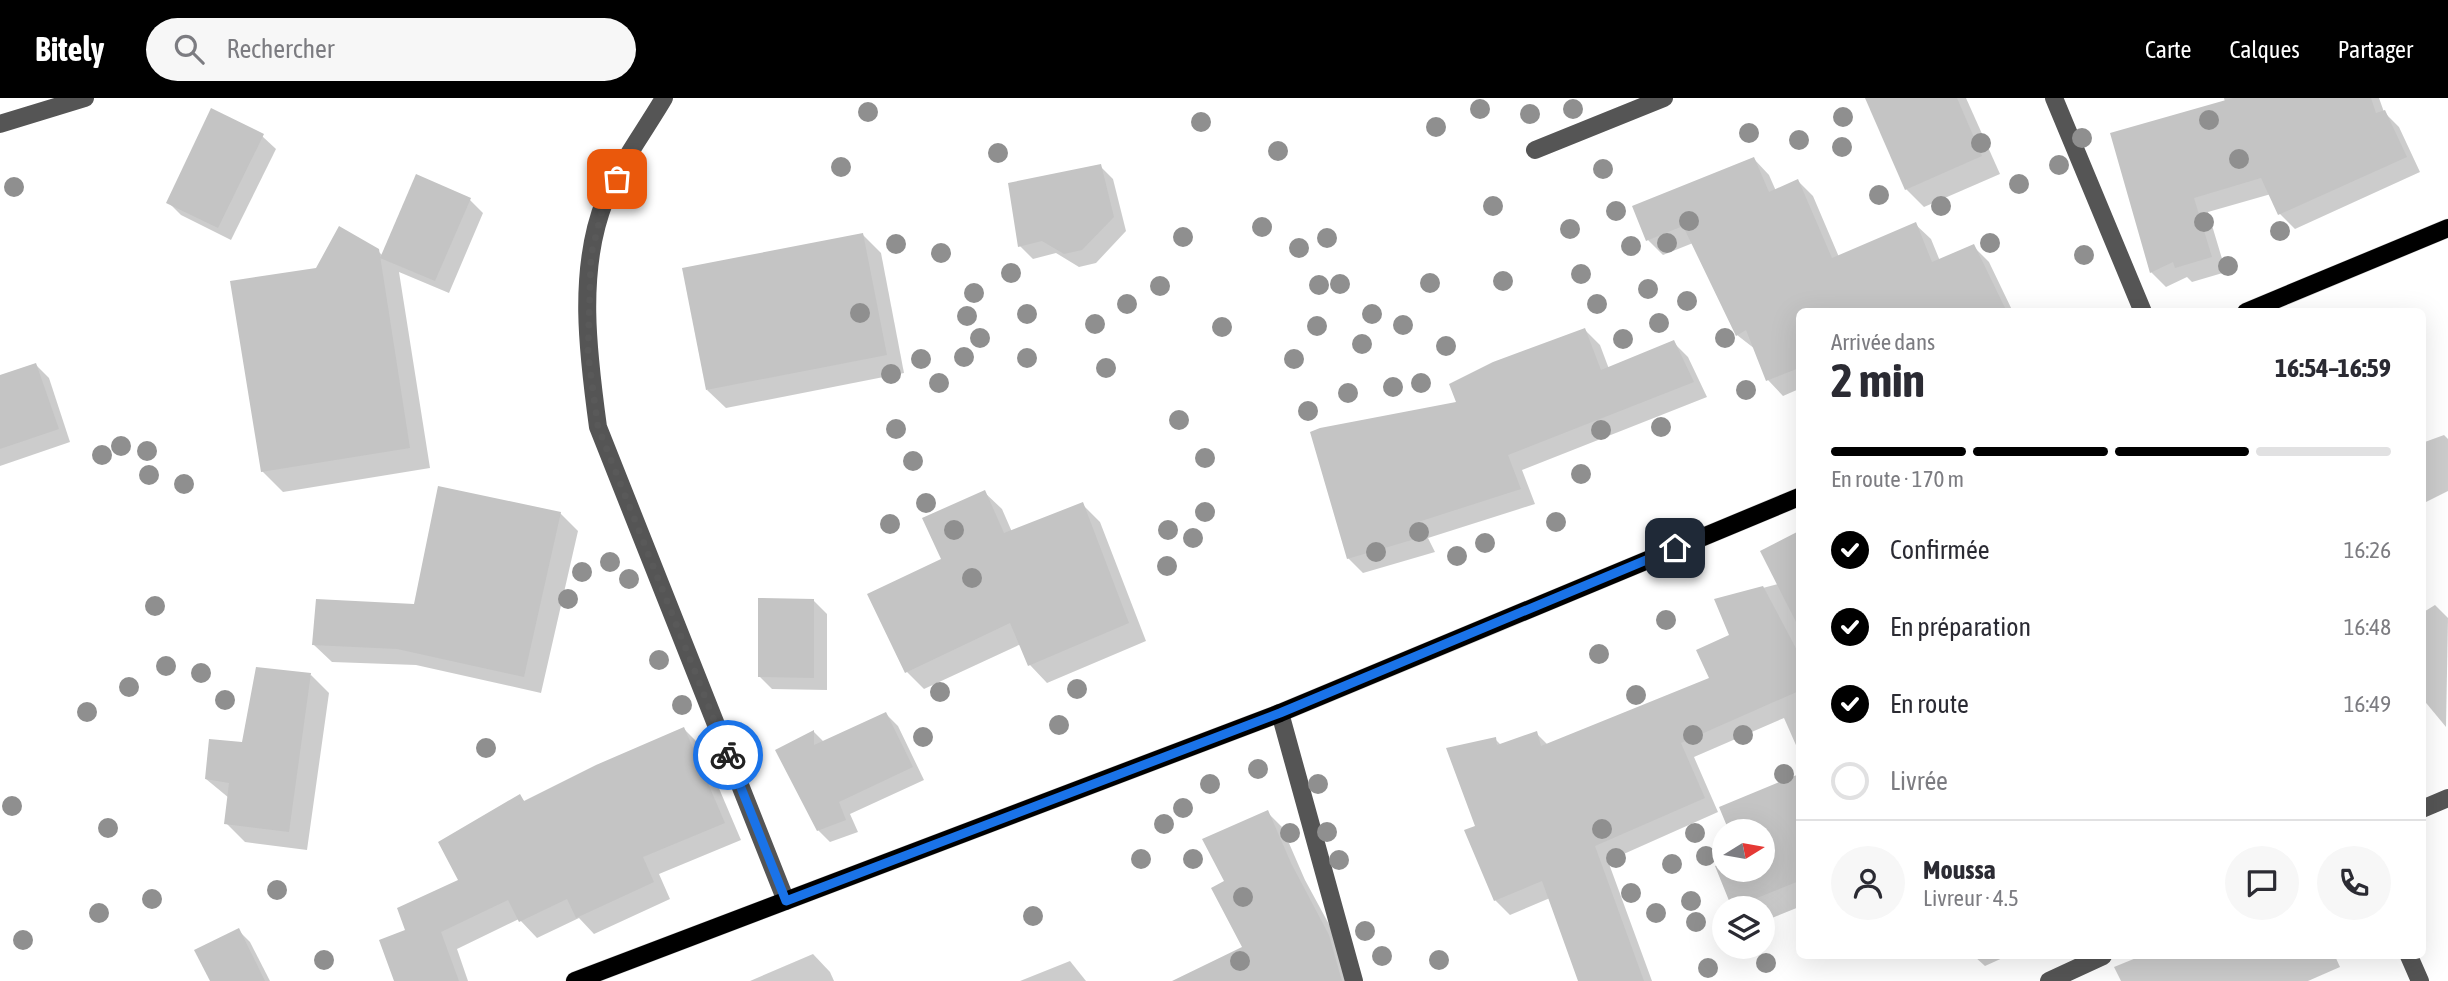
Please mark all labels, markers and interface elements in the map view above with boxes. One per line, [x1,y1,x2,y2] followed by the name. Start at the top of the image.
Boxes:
[146,18,636,81] search box
[35,30,104,68] text: Bitely
[170,30,208,68] icon: search
[226,34,335,64] text: Rechercher
[2145,36,2191,63] text: Carte
[2229,36,2300,63] text: Calques
[2338,36,2413,63] text: Partager
[587,149,647,209] pin
[598,160,636,198] icon: bag
[1831,329,1935,355] text: Arrivée dans
[2275,353,2391,383] text: 16:54–16:59
[1831,354,1925,407] text: 2 min
[1831,466,1964,492] text: En route · 170 m
[1645,518,1705,578] pin
[1656,529,1694,567] icon: home
[1831,531,1869,569] icon: check
[1890,535,1990,565] text: Confirmée
[2344,537,2391,563] text: 16:26
[1831,608,1869,646] icon: check
[1890,612,2031,642] text: En préparation
[2344,614,2391,640] text: 16:48
[1831,685,1869,723] icon: check
[1890,689,1969,719] text: En route
[2344,691,2391,717] text: 16:49
[693,720,763,790] courier
[709,736,747,774] icon: bike
[1890,766,1948,796] text: Livrée
[1712,819,1774,882] north arrow
[1712,819,1775,959] map controls
[1831,846,1905,920] button: person
[2225,846,2299,920] button: chat
[2317,846,2391,920] button: phone
[1923,855,1996,885] text: Moussa
[1923,885,2019,911] text: Livreur · 4.5
[1712,896,1775,959] button: layers

